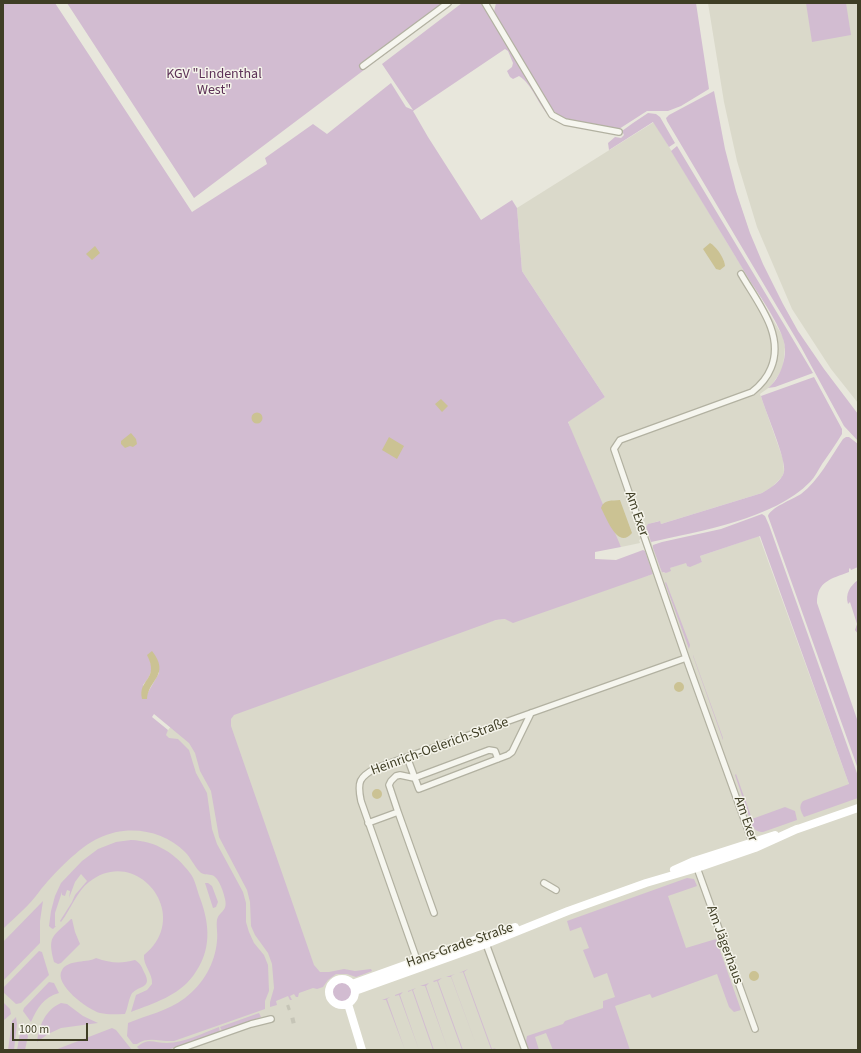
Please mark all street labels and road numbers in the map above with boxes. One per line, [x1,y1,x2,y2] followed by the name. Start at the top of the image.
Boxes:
[620,489,652,539] street label: Am Exer
[369,714,511,780] street label: Heinrich-Oelerich-Straße
[729,794,761,844] street label: Am Exer
[702,903,746,987] street label: Am Jägerhaus
[404,920,516,972] street label: Hans-Grade-Straße

